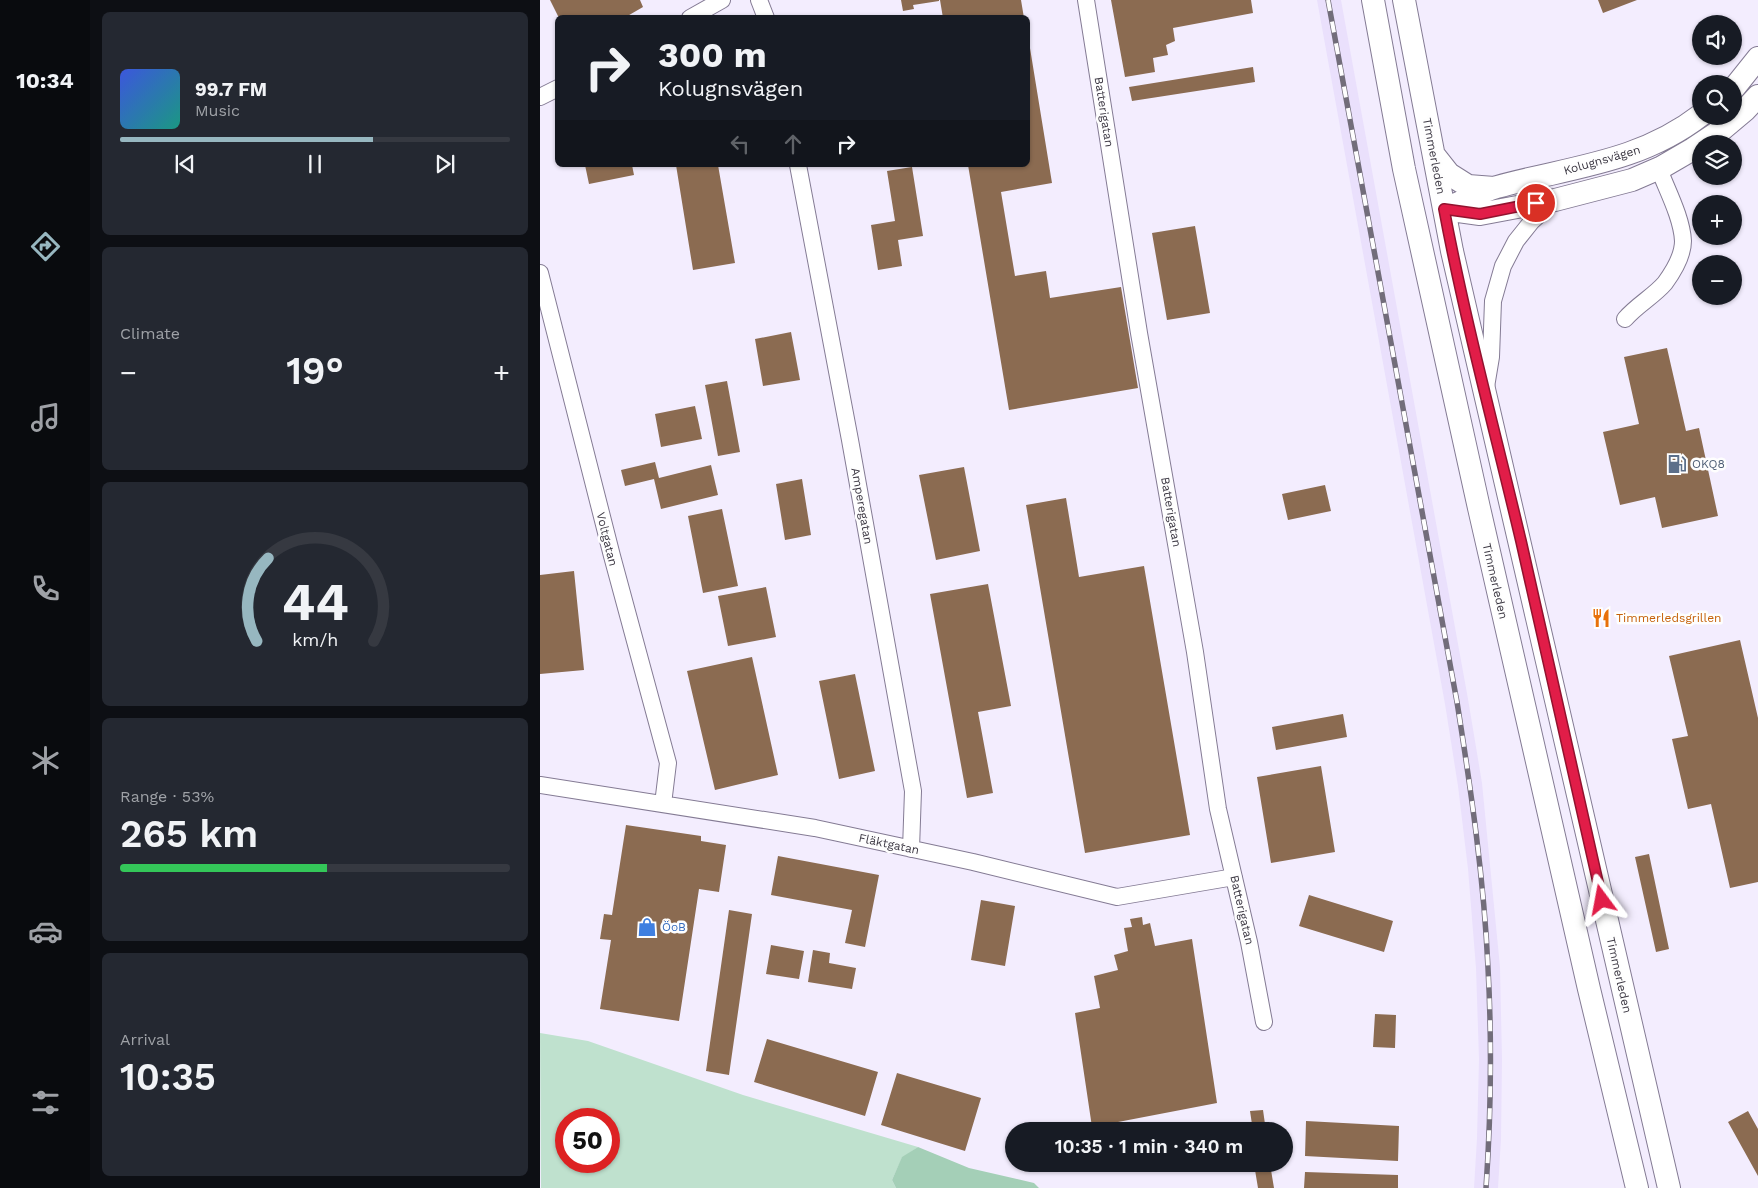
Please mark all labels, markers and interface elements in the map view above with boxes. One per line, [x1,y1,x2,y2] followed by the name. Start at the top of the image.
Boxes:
[1692,15,1742,305] map controls
[1692,15,1742,65] button: sound
[658,34,767,76] text: 300 m
[575,35,640,100] icon: right
[16,68,74,93] text: 10:34
[1692,75,1742,125] button: search
[658,76,803,101] text: Kolugnsvägen
[1092,76,1116,148] street label: Batterigatan
[195,78,267,101] text: 99.7 FM
[195,101,240,120] text: Music
[1420,117,1448,195] street label: Timmerleden
[726,130,754,158] icon: left
[779,130,807,158] icon: ahead
[832,130,860,158] icon: right
[1692,135,1742,185] button: layers
[1562,142,1642,178] street label: Kolugnsvägen
[171,150,199,178] icon: previous
[301,150,329,178] icon: pause
[431,150,459,178] icon: next
[1515,182,1557,224] pin
[1522,189,1550,217] icon: arrive
[1692,195,1742,245] button: +
[28,229,63,264] icon: directions
[1692,255,1742,305] button: −
[120,324,180,343] text: Climate
[286,349,344,393] text: 19°
[120,356,137,389] text: −
[493,356,510,389] text: +
[28,400,63,435] icon: music
[1666,453,1688,475] fuel station icon: OKQ8
[1692,457,1725,471] place label: OKQ8
[848,467,876,545] street label: Amperegatan
[1158,476,1184,548] street label: Batterigatan
[594,511,620,567] street label: Voltgatan
[1479,542,1511,620] street label: Timmerleden
[28,571,63,606] icon: phone
[281,572,349,633] text: 44
[1590,607,1612,629] restaurant icon: Timmerledsgrillen
[1616,611,1722,625] place label: Timmerledsgrillen
[292,629,338,650] text: km/h
[28,743,63,778] icon: climate
[120,787,214,806] text: Range · 53%
[120,812,258,856] text: 265 km
[857,831,921,857] street label: Fläktgatan
[1575,873,1627,925] position arrow
[1227,874,1257,946] street label: Batterigatan
[28,914,63,949] icon: car
[636,916,658,938] shop icon: ÖoB
[662,920,686,934] place label: ÖoB
[1603,936,1635,1014] street label: Timmerleden
[120,1030,170,1049] text: Arrival
[120,1055,216,1099] text: 10:35
[28,1085,63,1120] icon: filters
[555,1108,620,1173] speed limit sign: 50
[1055,1135,1243,1158] text: 10:35 · 1 min · 340 m

